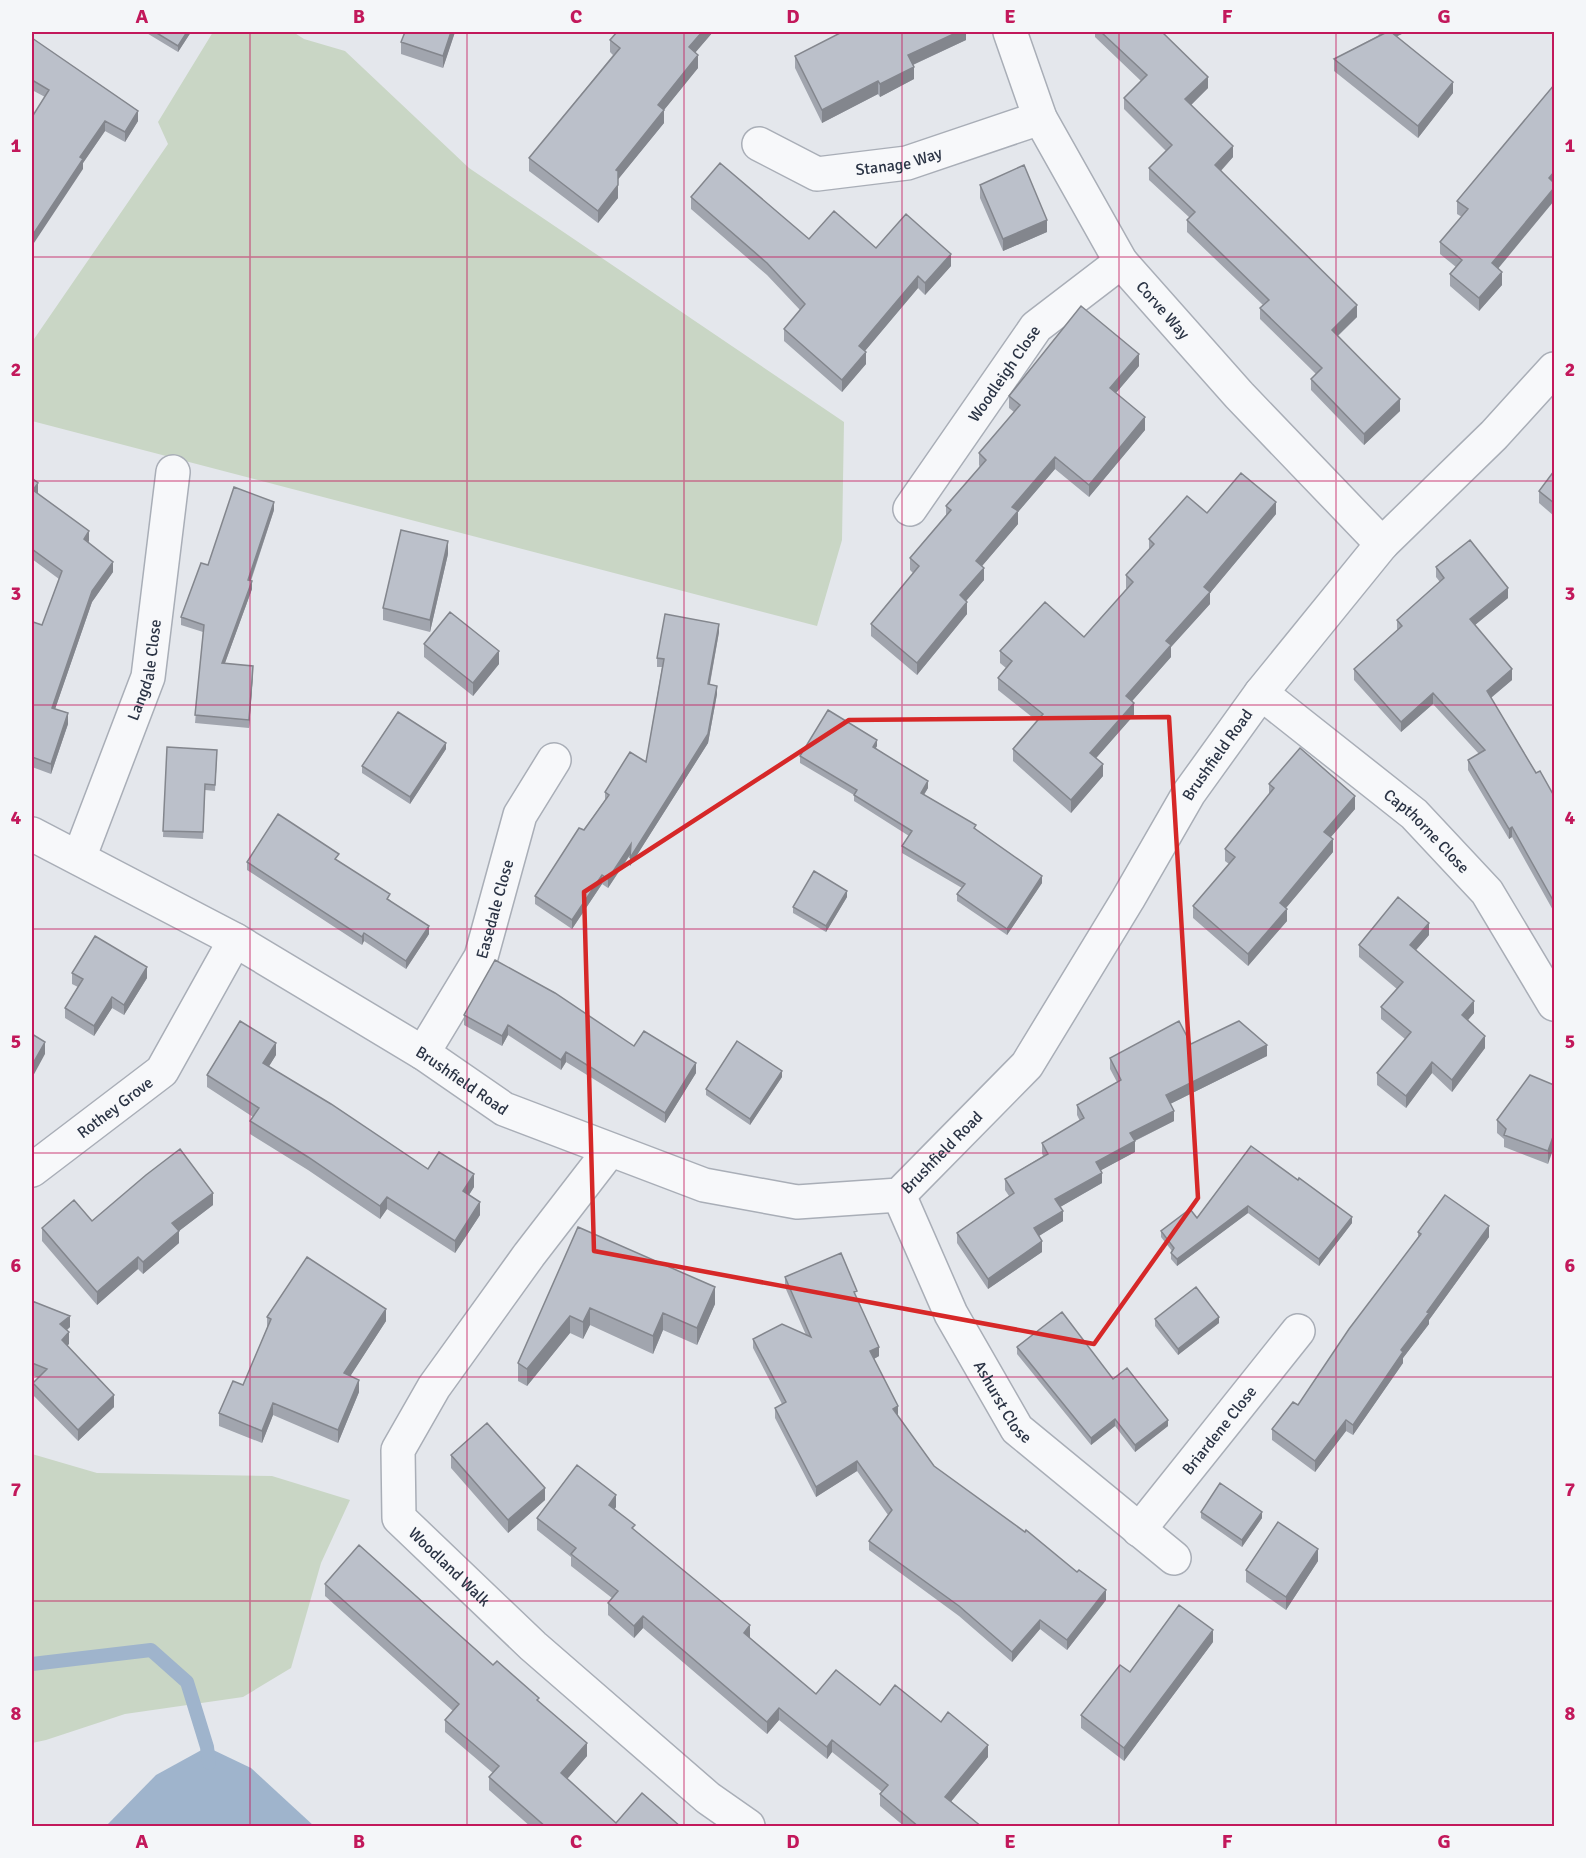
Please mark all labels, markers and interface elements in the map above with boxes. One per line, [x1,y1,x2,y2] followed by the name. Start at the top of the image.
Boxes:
[136,4,149,29] text: A
[353,4,365,29] text: B
[570,4,582,29] text: C
[786,4,800,29] text: D
[1004,4,1016,29] text: E
[1222,4,1233,29] text: F
[1437,4,1451,29] text: G
[11,133,22,158] text: 1
[1565,133,1576,158] text: 1
[854,143,945,180] street label: Stanage Way
[1131,277,1194,344] street label: Corve Way
[964,322,1045,426] street label: Woodleigh Close
[11,357,21,382] text: 2
[1565,357,1575,382] text: 2
[11,581,21,606] text: 3
[1565,581,1575,606] text: 3
[123,618,166,724] street label: Langdale Close
[1178,705,1257,804] street label: Brushfield Road
[1379,785,1473,878] street label: Capthorne Close
[11,805,22,830] text: 4
[1565,805,1576,830] text: 4
[472,857,518,961] street label: Easedale Close
[11,1029,21,1054] text: 5
[1565,1029,1575,1054] text: 5
[412,1042,512,1120] street label: Brushfield Road
[74,1073,157,1143] street label: Rothey Grove
[897,1107,987,1198] street label: Brushfield Road
[11,1253,22,1278] text: 6
[1565,1253,1576,1278] text: 6
[969,1357,1035,1448] street label: Ashurst Close
[1178,1382,1261,1479] street label: Briardene Close
[11,1477,22,1502] text: 7
[1565,1477,1576,1502] text: 7
[404,1523,494,1611] street label: Woodland Walk
[11,1701,22,1726] text: 8
[1565,1701,1576,1726] text: 8
[136,1829,149,1854] text: A
[353,1829,365,1854] text: B
[570,1829,582,1854] text: C
[786,1829,800,1854] text: D
[1004,1829,1016,1854] text: E
[1222,1829,1233,1854] text: F
[1437,1829,1451,1854] text: G

